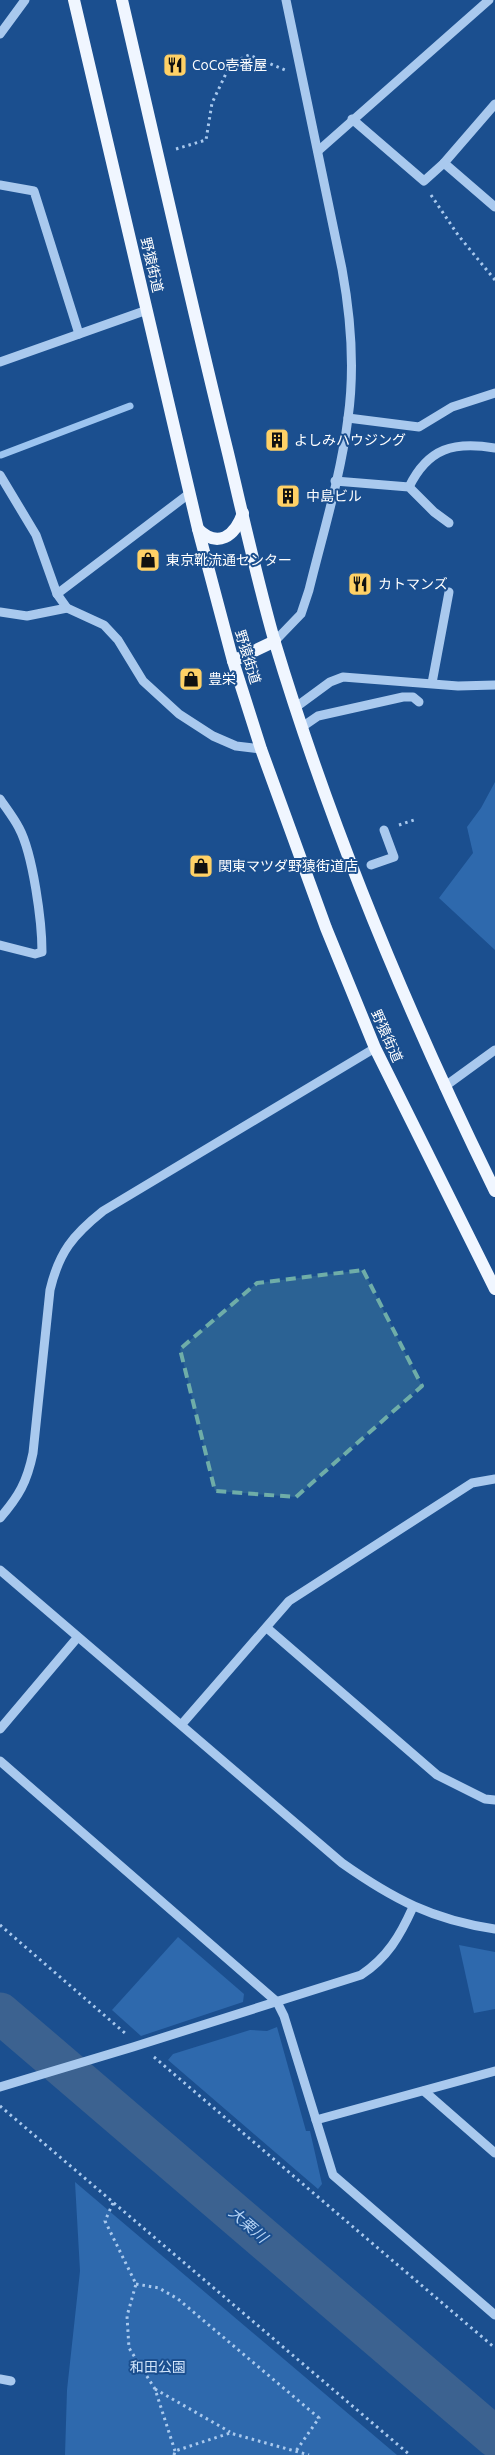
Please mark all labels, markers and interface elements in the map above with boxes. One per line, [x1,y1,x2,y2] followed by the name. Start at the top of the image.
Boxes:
[162,52,188,78] restaurant icon: CoCo壱番屋
[192,57,268,73] place label: CoCo壱番屋
[138,236,166,294] street label: 野猿街道
[264,427,290,453] building icon: よしみハウジング
[294,432,406,448] place label: よしみハウジング
[275,483,301,509] building icon: 中島ビル
[306,488,362,504] place label: 中島ビル
[135,547,161,573] shop icon: 東京靴流通センター
[166,552,292,568] place label: 東京靴流通センター
[347,571,373,597] restaurant icon: カトマンズ
[378,576,448,592] place label: カトマンズ
[232,628,264,686] street label: 野猿街道
[178,666,204,692] shop icon: 豊栄
[208,671,236,687] place label: 豊栄
[188,853,214,879] shop icon: 関東マツダ野猿街道店
[218,858,358,874] place label: 関東マツダ野猿街道店
[368,1007,406,1065] street label: 野猿街道
[226,2203,272,2247] water label: 大栗川
[130,2359,186,2375] park label: 和田公園

